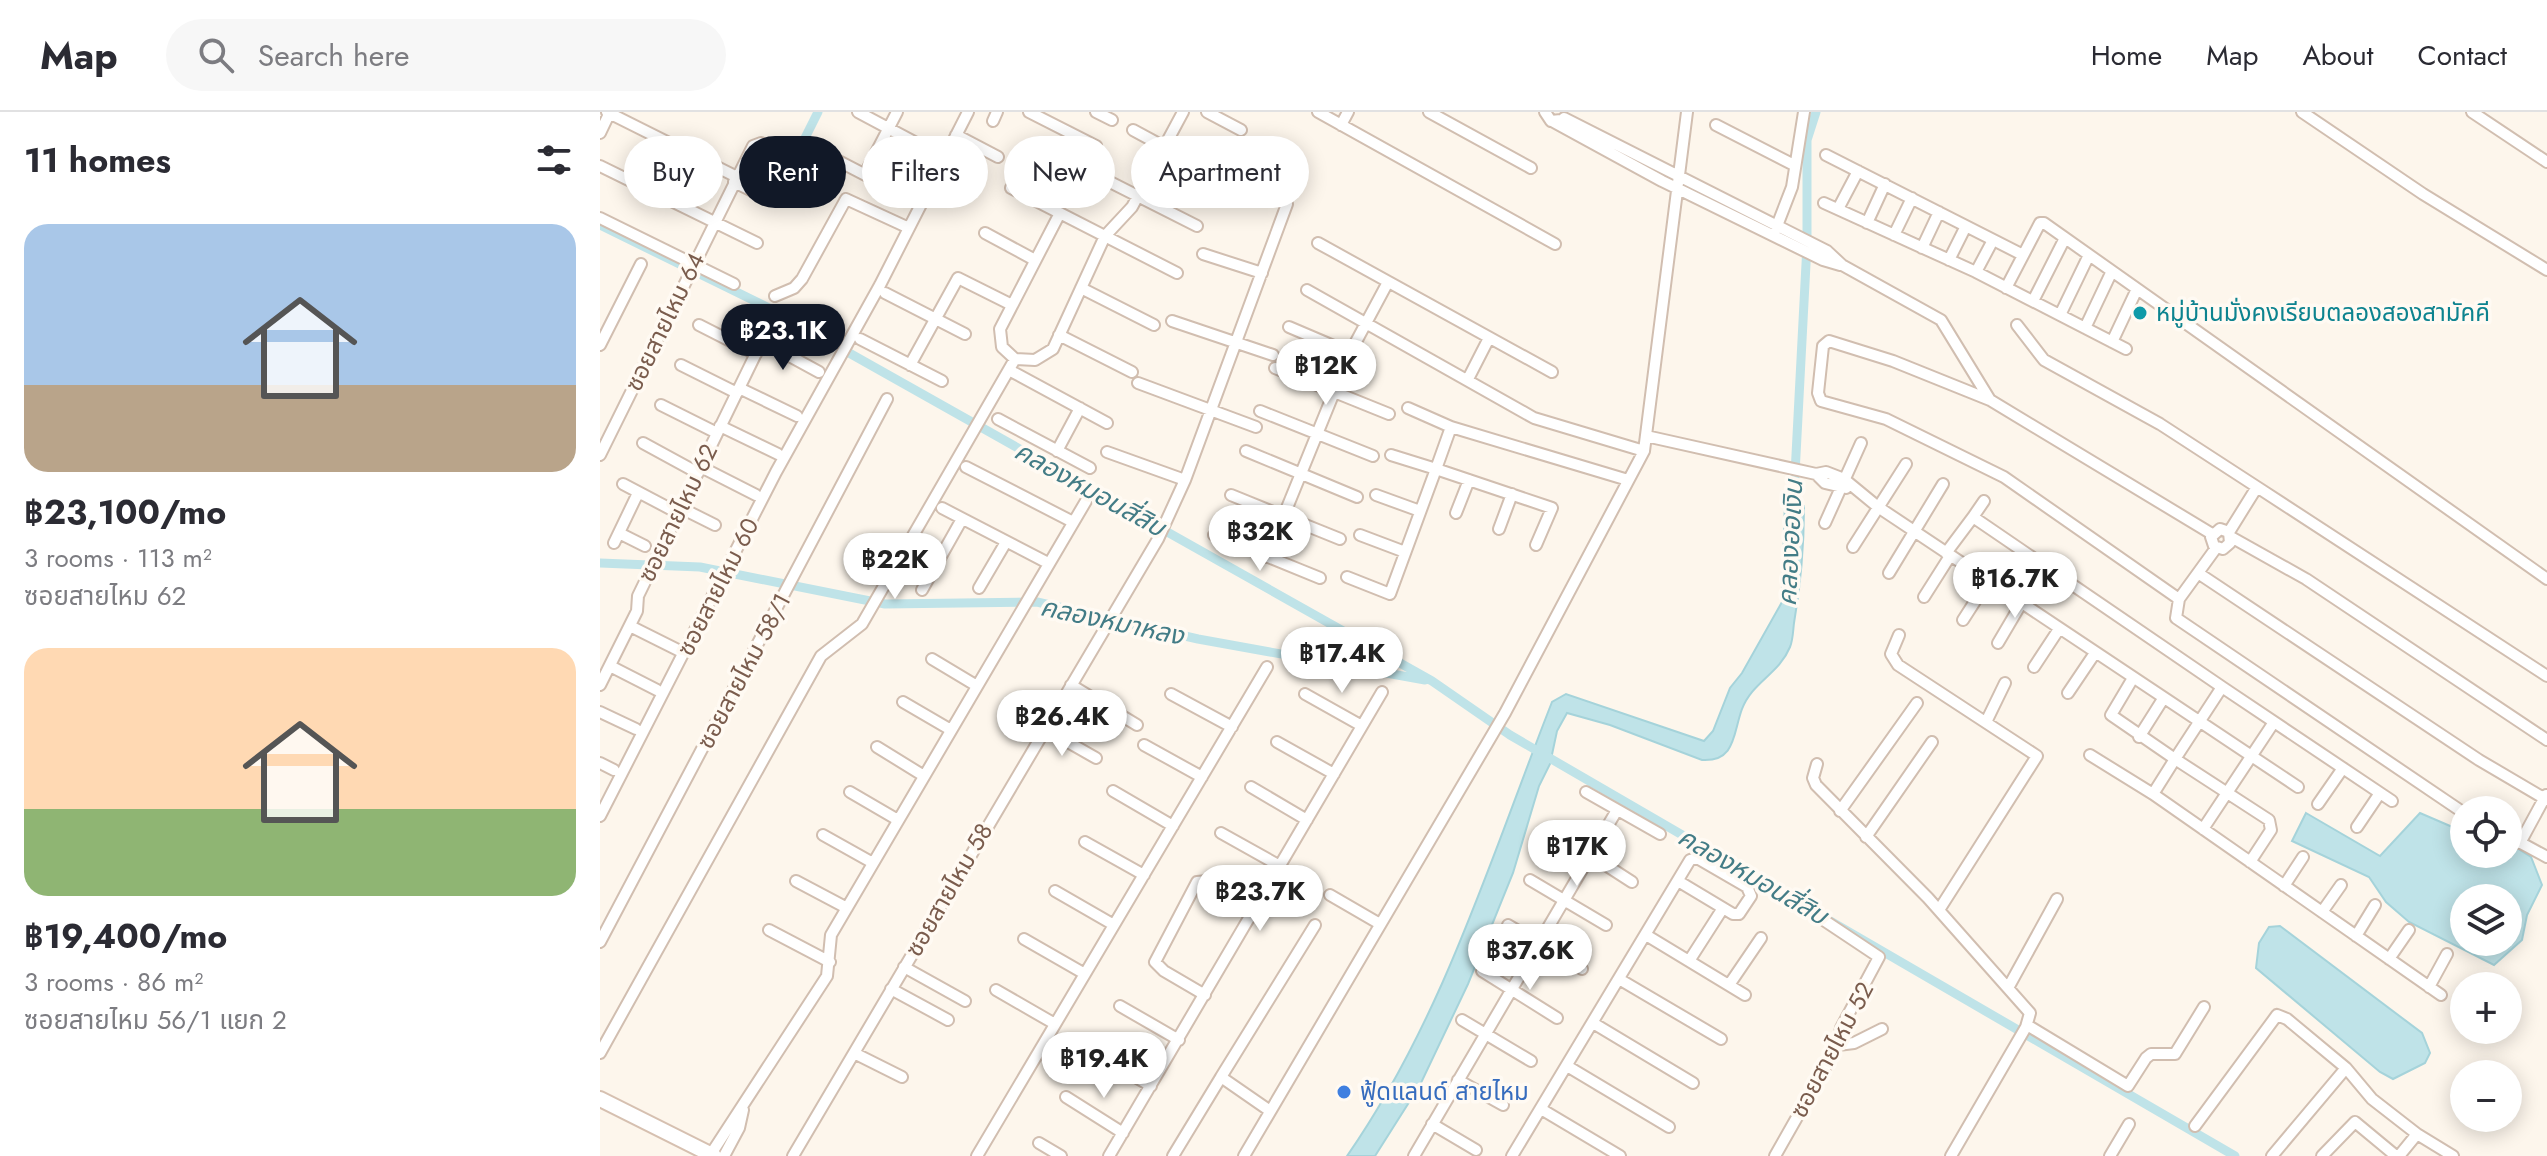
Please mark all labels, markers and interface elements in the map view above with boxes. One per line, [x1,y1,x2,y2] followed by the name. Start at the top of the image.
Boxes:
[166,19,726,91] search box
[40,28,118,83] text: Map
[194,33,238,77] icon: search
[258,34,410,77] text: Search here
[2091,35,2162,76] text: Home
[2206,35,2258,76] text: Map
[2302,35,2374,76] text: About
[2418,35,2507,76] text: Contact
[24,136,171,185] text: 11 homes
[624,136,723,208] chip: Buy
[739,136,846,208] chip: Rent
[862,136,988,208] chip: Filters
[1004,136,1115,208] chip: New
[1131,136,1309,208] chip: Apartment
[532,138,576,182] icon: filters
[616,247,713,397] street label: ซอยสายไหม 64
[228,276,372,420] icon: home
[2156,295,2490,330] place label: หมู่บ้านมั่งคงเรียบตลองสองสามัคคี
[718,304,848,372] pin: ฿23.1K
[2131,304,2149,322] marker: หมู่บ้านมั่งคงเรียบตลองสองสามัคคี
[739,311,827,349] text: ฿23.1K
[1279,339,1373,407] pin: ฿12K
[1294,346,1358,384] text: ฿12K
[1008,432,1174,547] water label: คลองหมอนสี่สิบ
[629,438,726,588] street label: ซอยสายไหม 62
[1768,477,1812,607] water label: คลองออเงิน
[24,488,226,537] text: ฿23,100/mo
[1213,505,1307,573] pin: ฿32K
[668,512,767,662] street label: ซอยสายไหม 60
[1227,512,1293,550] text: ฿32K
[848,533,942,601] pin: ฿22K
[24,539,212,577] text: 3 rooms · 113 m²
[861,540,929,578] text: ฿22K
[1950,552,2080,620] pin: ฿16.7K
[1971,559,2059,597] text: ฿16.7K
[24,577,186,615] text: ซอยสายไหม 62
[688,587,799,755] street label: ซอยสายไหม 58/1
[1037,587,1188,655] water label: คลองหมาหลง
[1277,627,1407,695] pin: ฿17.4K
[1299,634,1385,672] text: ฿17.4K
[997,690,1127,758] pin: ฿26.4K
[1015,697,1109,735] text: ฿26.4K
[228,700,372,844] icon: home
[2450,796,2522,1132] map controls
[2450,796,2522,868] button: locate
[896,816,1001,963] street label: ซอยสายไหม 58
[1671,818,1837,935] water label: คลองหมอนสี่สิบ
[1530,820,1624,888] pin: ฿17K
[1546,827,1608,865] text: ฿17K
[1195,865,1325,933] pin: ฿23.7K
[1215,872,1305,910] text: ฿23.7K
[2450,884,2522,956] button: layers
[24,912,227,961] text: ฿19,400/mo
[1465,924,1595,992] pin: ฿37.6K
[1486,931,1574,969] text: ฿37.6K
[24,963,203,1001] text: 3 rooms · 86 m²
[2450,972,2522,1044] button: +
[1781,975,1882,1124] street label: ซอยสายไหม 52
[24,1001,287,1039] text: ซอยสายไหม 56/1 แยก 2
[1039,1032,1169,1100] pin: ฿19.4K
[1060,1039,1148,1077] text: ฿19.4K
[2450,1060,2522,1132] button: −
[1360,1074,1529,1109] place label: ฟู้ดแลนด์ สายไหม
[1335,1083,1353,1101] marker: ฟู้ดแลนด์ สายไหม

